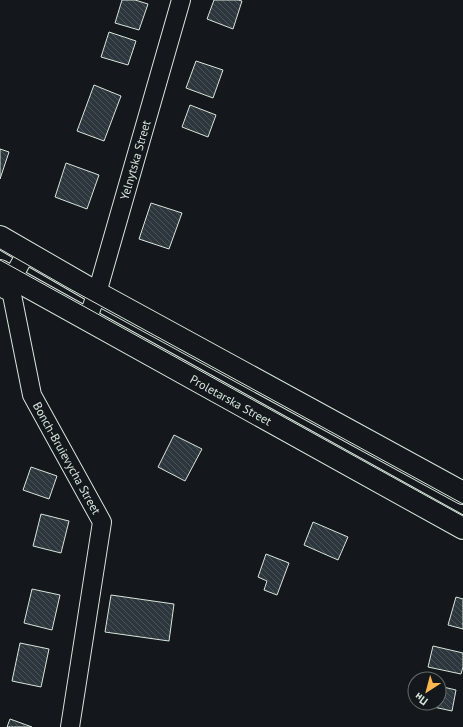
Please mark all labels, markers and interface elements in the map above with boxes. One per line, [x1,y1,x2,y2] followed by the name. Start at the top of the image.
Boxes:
[116,118,154,202] street label: Yelnytska Street
[188,371,274,429] street label: Proletarska Street
[30,399,104,517] street label: Bonch-Bruievycha Street
[407,671,447,711] north arrow
[412,690,430,709] text: Пн

